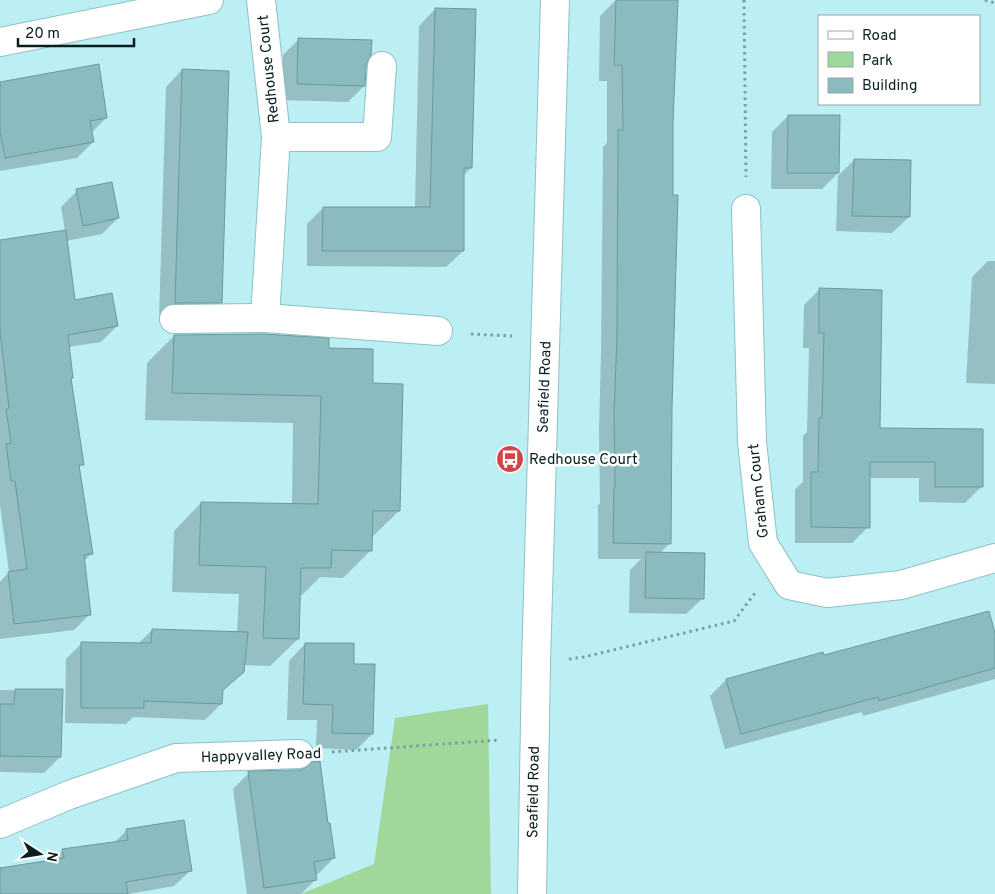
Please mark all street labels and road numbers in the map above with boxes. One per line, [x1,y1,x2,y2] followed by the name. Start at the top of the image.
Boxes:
[254,14,285,124] street label: Redhouse Court
[534,341,557,433] street label: Seafield Road
[745,443,774,539] street label: Graham Court
[201,745,322,768] street label: Happyvalley Road
[524,746,545,838] street label: Seafield Road

